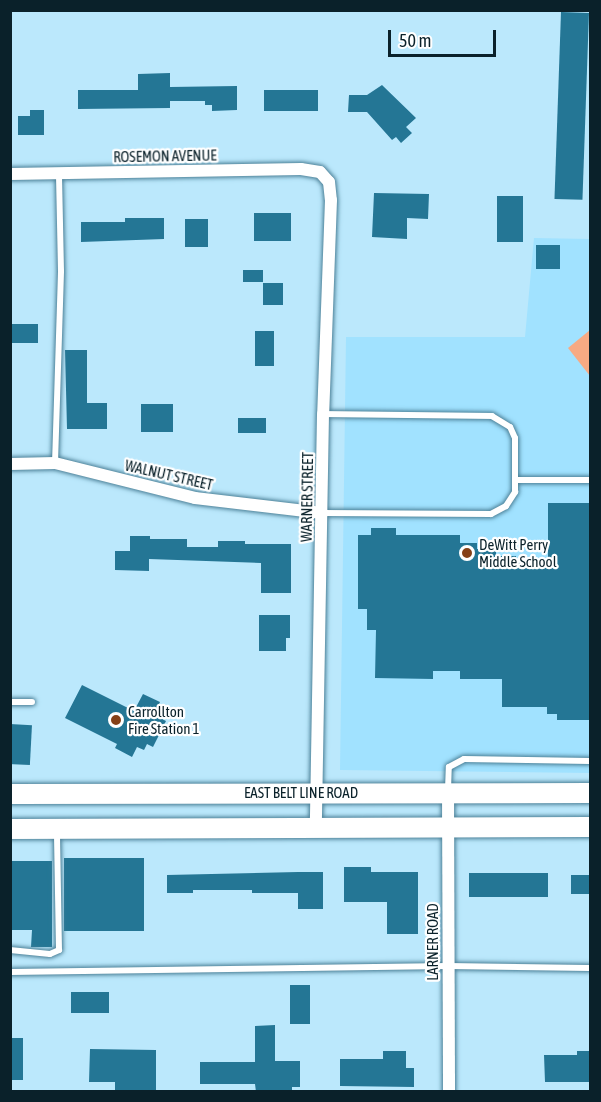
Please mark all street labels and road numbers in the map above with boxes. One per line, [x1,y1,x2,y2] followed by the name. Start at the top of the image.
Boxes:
[113,146,217,166] street label: ROSEMON AVENUE
[297,452,317,542] street label: WARNER STREET
[123,456,215,494] street label: WALNUT STREET
[244,784,358,802] street label: EAST BELT LINE ROAD
[424,903,442,981] street label: LARNER ROAD

